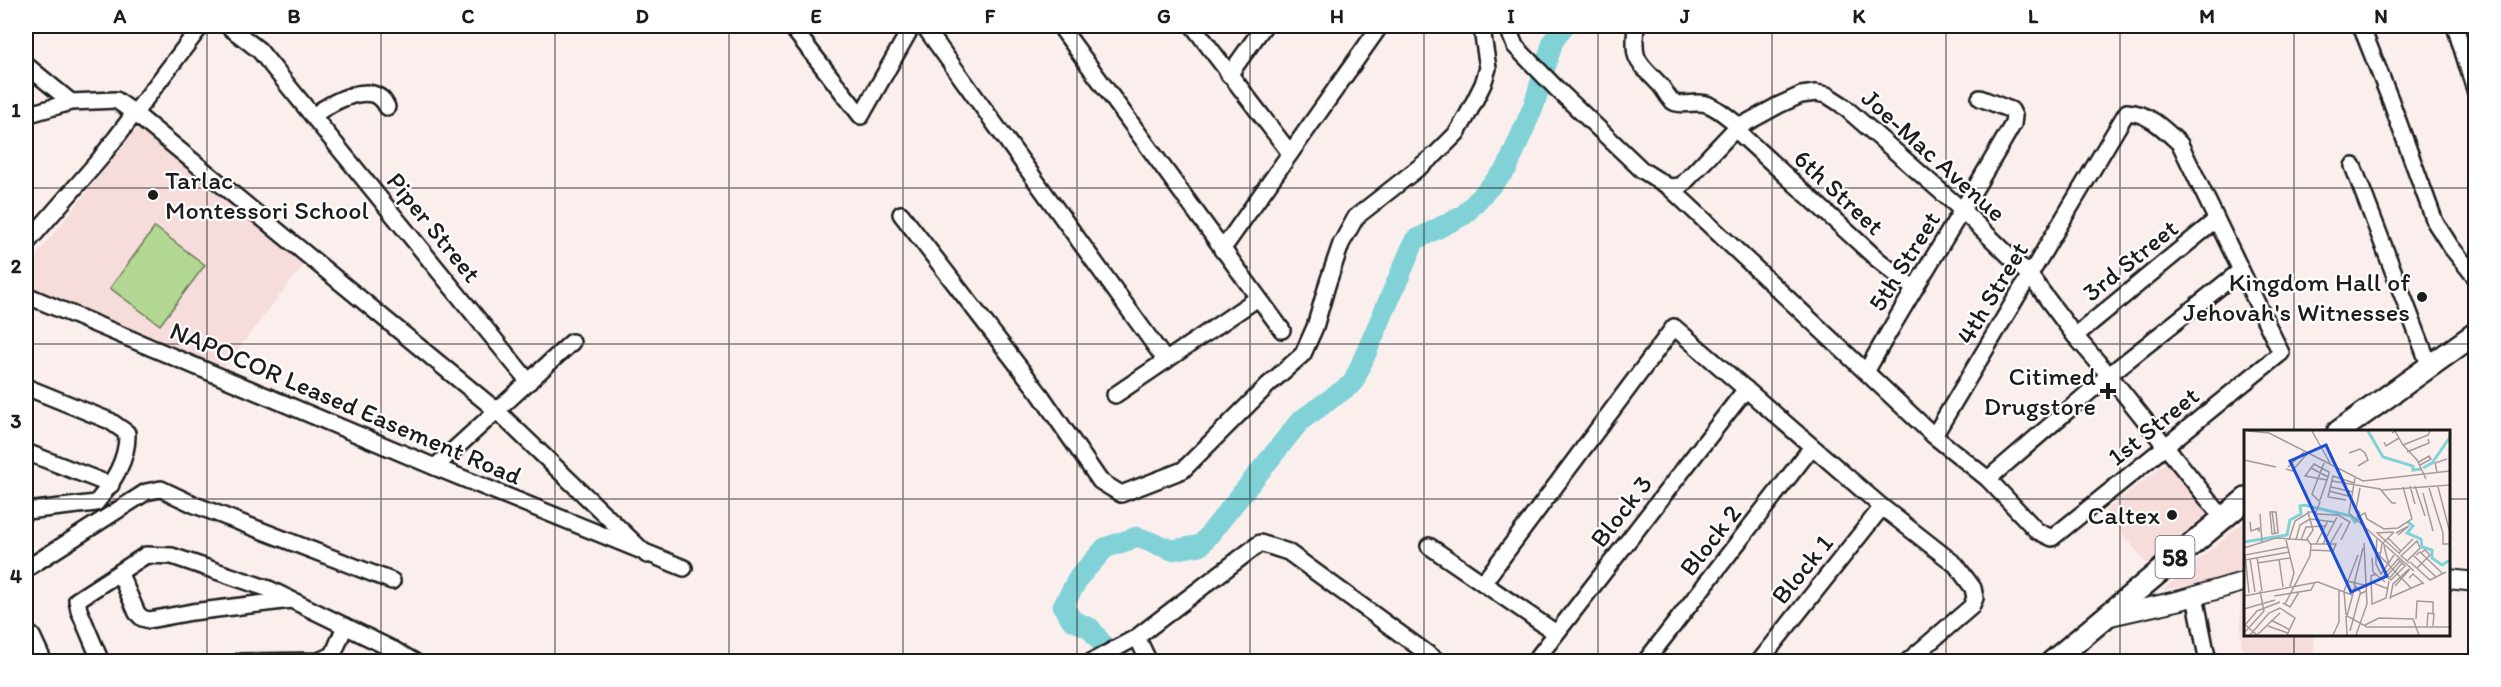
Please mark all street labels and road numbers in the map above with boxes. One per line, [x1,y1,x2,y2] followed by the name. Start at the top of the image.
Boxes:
[1855,82,2013,228] street label: Joe-Mac Avenue
[1787,142,1891,242] street label: 6th Street
[380,165,488,289] street label: Piper Street
[1861,205,1947,317] street label: 5th Street
[2076,212,2184,308] street label: 3rd Street
[1949,236,2035,350] street label: 4th Street
[165,314,527,492] street label: NAPOCOR Leased Easement Road
[2101,379,2205,473] street label: 1st Street
[1583,469,1659,553] street label: Block 3
[1672,497,1748,582] street label: Block 2
[1764,528,1840,610] street label: Block 1
[2156,536,2194,578] road number: 58

